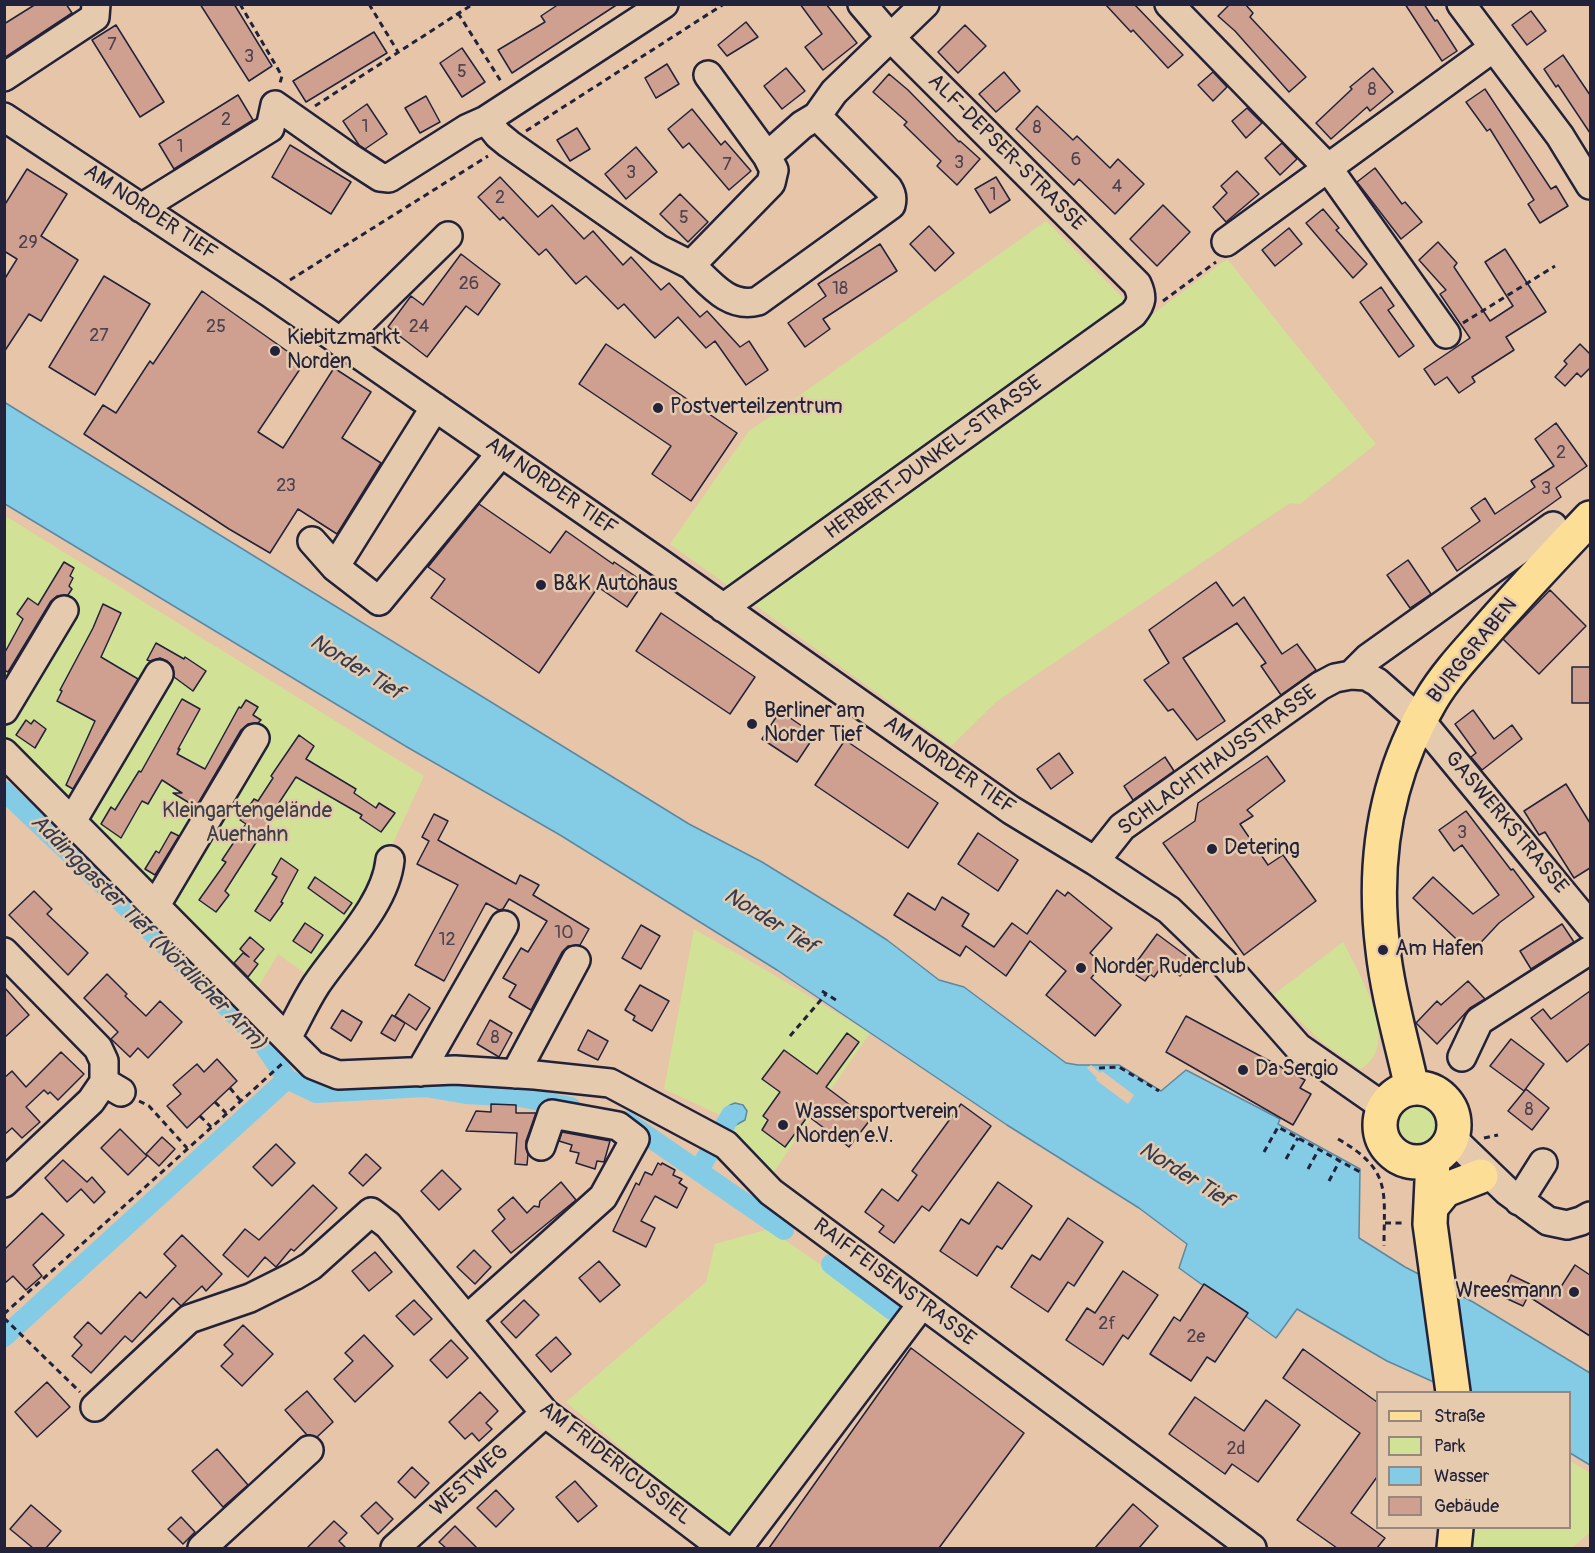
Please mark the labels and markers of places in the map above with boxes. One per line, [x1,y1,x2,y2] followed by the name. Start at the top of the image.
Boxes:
[287,326,400,376] place label: Kiebitzmarkt Norden
[268,344,282,358] marker: Kiebitzmarkt Norden
[670,395,843,421] place label: Postverteilzentrum
[651,401,665,415] marker: Postverteilzentrum
[553,572,677,598] place label: B&K Autohaus
[534,578,548,592] marker: B&K Autohaus
[764,699,865,749] place label: Berliner am Norder Tief
[745,717,759,731] marker: Berliner am Norder Tief
[1224,836,1300,862] place label: Detering
[1205,842,1219,856] marker: Detering
[1395,937,1484,963] place label: Am Hafen
[1376,943,1390,957] marker: Am Hafen
[1093,955,1246,981] place label: Norder Ruderclub
[1074,961,1088,975] marker: Norder Ruderclub
[1255,1057,1338,1083] place label: Da Sergio
[1236,1063,1250,1077] marker: Da Sergio
[795,1100,959,1150] place label: Wassersportverein Norden e.V.
[776,1118,790,1132] marker: Wassersportverein Norden e.V.
[1455,1279,1562,1305] place label: Wreesmann
[1567,1285,1581,1299] marker: Wreesmann

